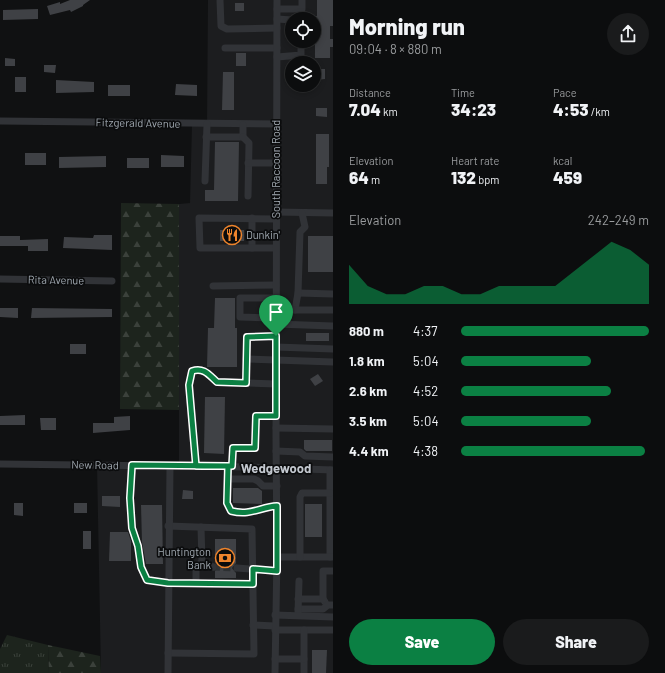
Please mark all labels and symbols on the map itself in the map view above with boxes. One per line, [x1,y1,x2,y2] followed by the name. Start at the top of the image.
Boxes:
[95,115,181,130] street label: Fitzgerald Avenue
[269,120,282,218] street label: South Raccoon Road
[221,224,243,246] restaurant icon: Dunkin'
[246,228,280,241] place label: Dunkin'
[28,273,84,286] street label: Rita Avenue
[259,295,293,336] pin
[71,458,119,471] street label: New Road
[241,460,311,476] district label: Wedgewood
[158,545,211,571] place label: Huntington Bank
[214,547,236,569] bank icon: Huntington Bank

